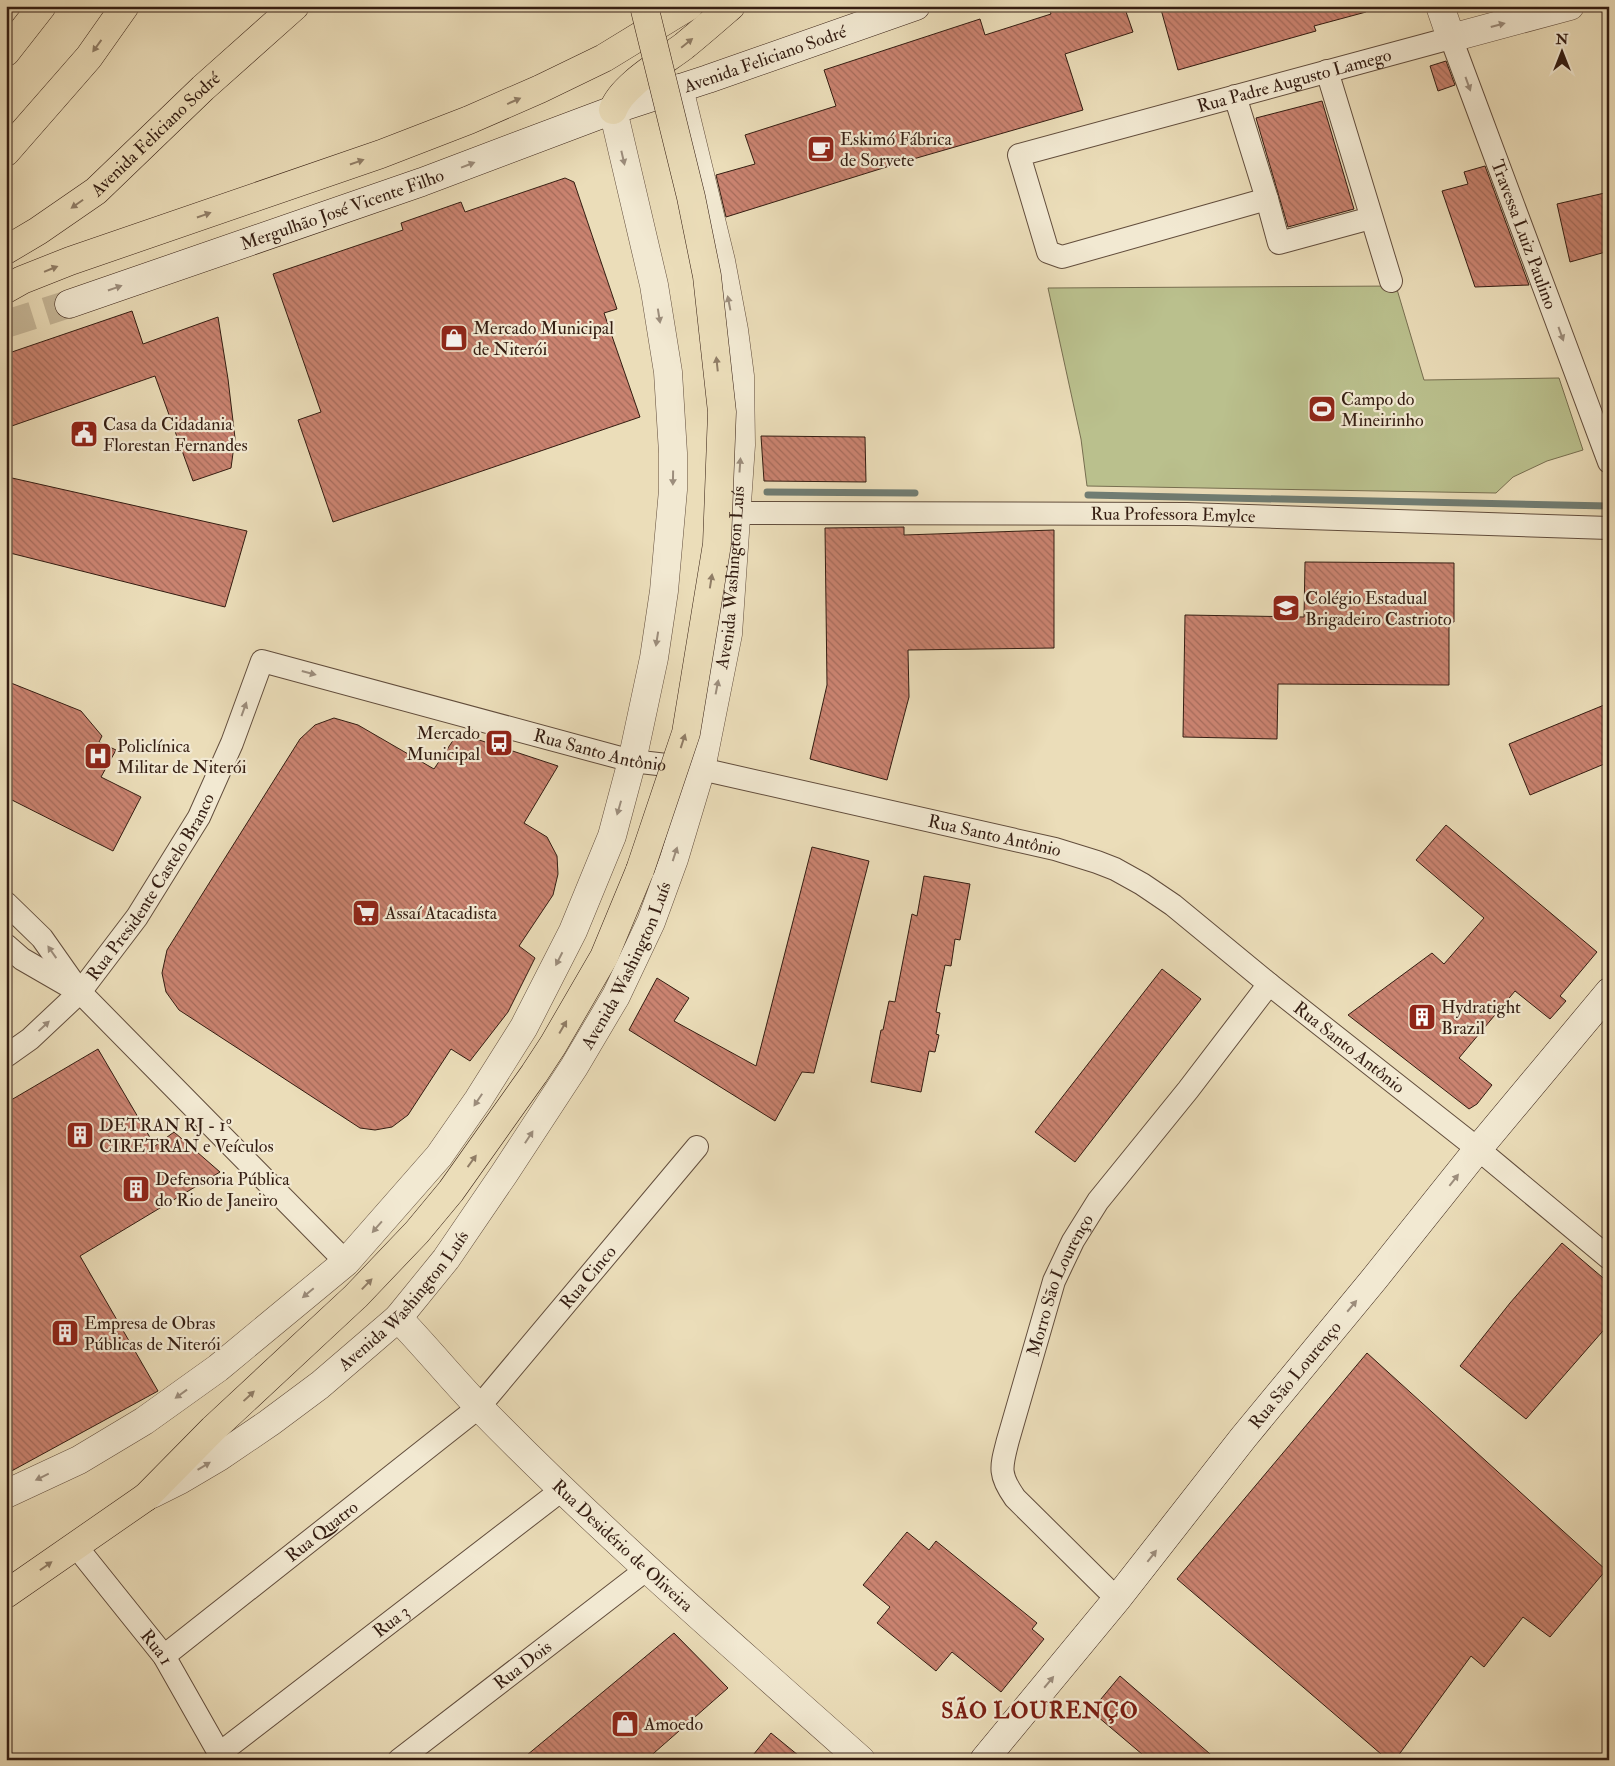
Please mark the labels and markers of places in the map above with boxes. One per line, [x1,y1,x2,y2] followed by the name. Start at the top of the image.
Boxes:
[840,128,953,172] place label: Eskimó Fábrica de Sorvete
[806,134,836,164] cafe icon: Eskimó Fábrica de Sorvete
[473,317,614,361] place label: Mercado Municipal de Niterói
[439,323,469,353] shop icon: Mercado Municipal de Niterói
[1341,388,1424,432] place label: Campo do Mineirinho
[1307,394,1337,424] sports icon: Campo do Mineirinho
[103,413,248,457] place label: Casa da Cidadania Florestan Fernandes
[69,419,99,449] public building icon: Casa da Cidadania Florestan Fernandes
[1305,587,1452,631] place label: Colégio Estadual Brigadeiro Castrioto
[1271,593,1301,623] school or university icon: Colégio Estadual Brigadeiro Castrioto
[406,722,480,766] place label: Mercado Municipal
[484,728,514,758] bus stop icon: Mercado Municipal
[117,735,247,779] place label: Policlínica Militar de Niterói
[83,741,113,771] hospital icon: Policlínica Militar de Niterói
[351,898,381,928] supermarket icon: Assaí Atacadista
[384,902,498,925] place label: Assaí Atacadista
[1441,996,1521,1040] place label: Hydratight Brazil
[1407,1002,1437,1032] building icon: Hydratight Brazil
[99,1114,274,1158] place label: DETRAN RJ - 1º CIRETRAN e Veículos
[65,1120,95,1150] building icon: DETRAN RJ - 1º CIRETRAN e Veículos
[155,1168,290,1212] place label: Defensoria Pública do Rio de Janeiro
[121,1174,151,1204] building icon: Defensoria Pública do Rio de Janeiro
[84,1312,221,1356] place label: Empresa de Obras Públicas de Niterói
[50,1318,80,1348] building icon: Empresa de Obras Públicas de Niterói
[610,1709,640,1739] shop icon: Amoedo
[643,1713,703,1736] place label: Amoedo

